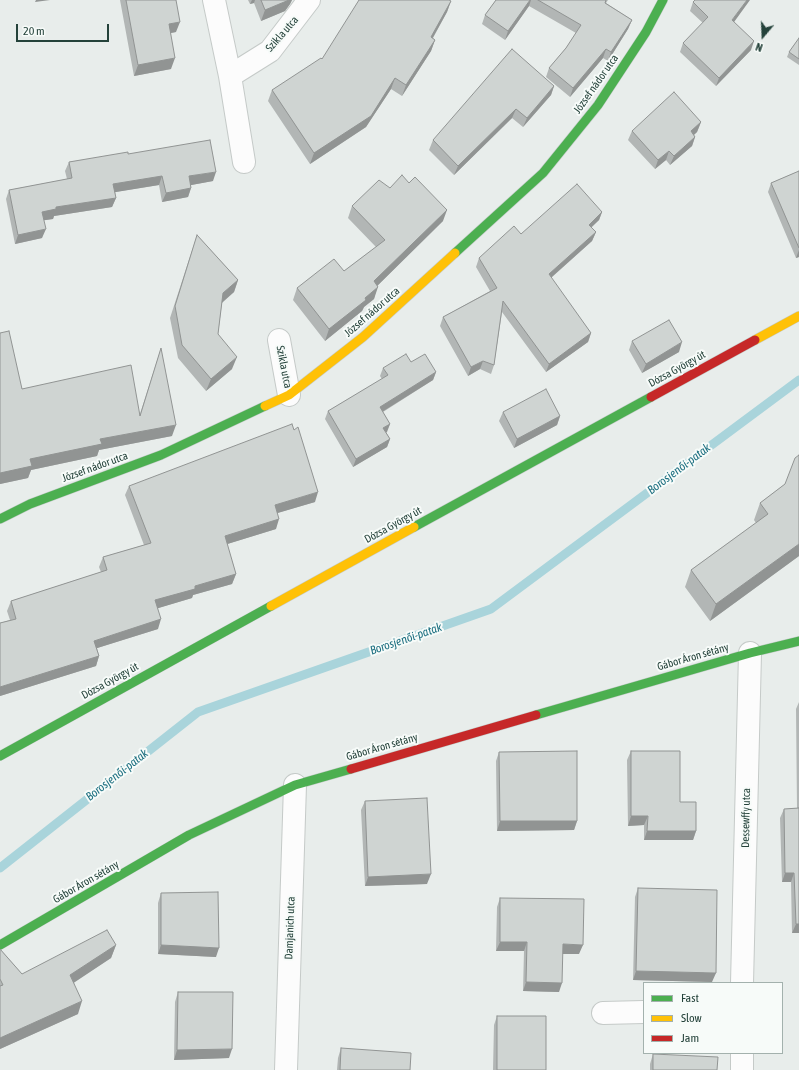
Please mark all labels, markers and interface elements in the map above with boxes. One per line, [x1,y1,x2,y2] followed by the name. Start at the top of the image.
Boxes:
[263,13,301,55] street label: Szikla utca
[18,16,111,42] scale bar
[743,16,783,56] north arrow
[23,24,45,38] text: 20 m
[754,41,764,54] text: N
[571,52,621,116] street label: József nádor utca
[342,284,402,340] street label: József nádor utca
[273,345,295,389] street label: Szikla utca
[646,348,708,390] street label: Dózsa György út
[645,441,713,497] water label: Borosjenői-patak
[60,449,130,485] street label: József nádor utca
[362,504,424,546] street label: Dózsa György út
[368,620,444,658] water label: Borosjenői-patak
[656,640,730,674] street label: Gábor Áron sétány
[79,660,141,702] street label: Dózsa György út
[345,730,419,764] street label: Gábor Áron sétány
[83,746,151,804] water label: Borosjenői-patak
[739,788,753,848] street label: Dessewffy utca
[51,858,121,906] street label: Gábor Áron sétány
[282,896,298,960] street label: Damjanich utca
[643,982,783,1054] legend
[681,991,699,1005] text: Fast
[681,1011,702,1025] text: Slow
[681,1031,699,1045] text: Jam

